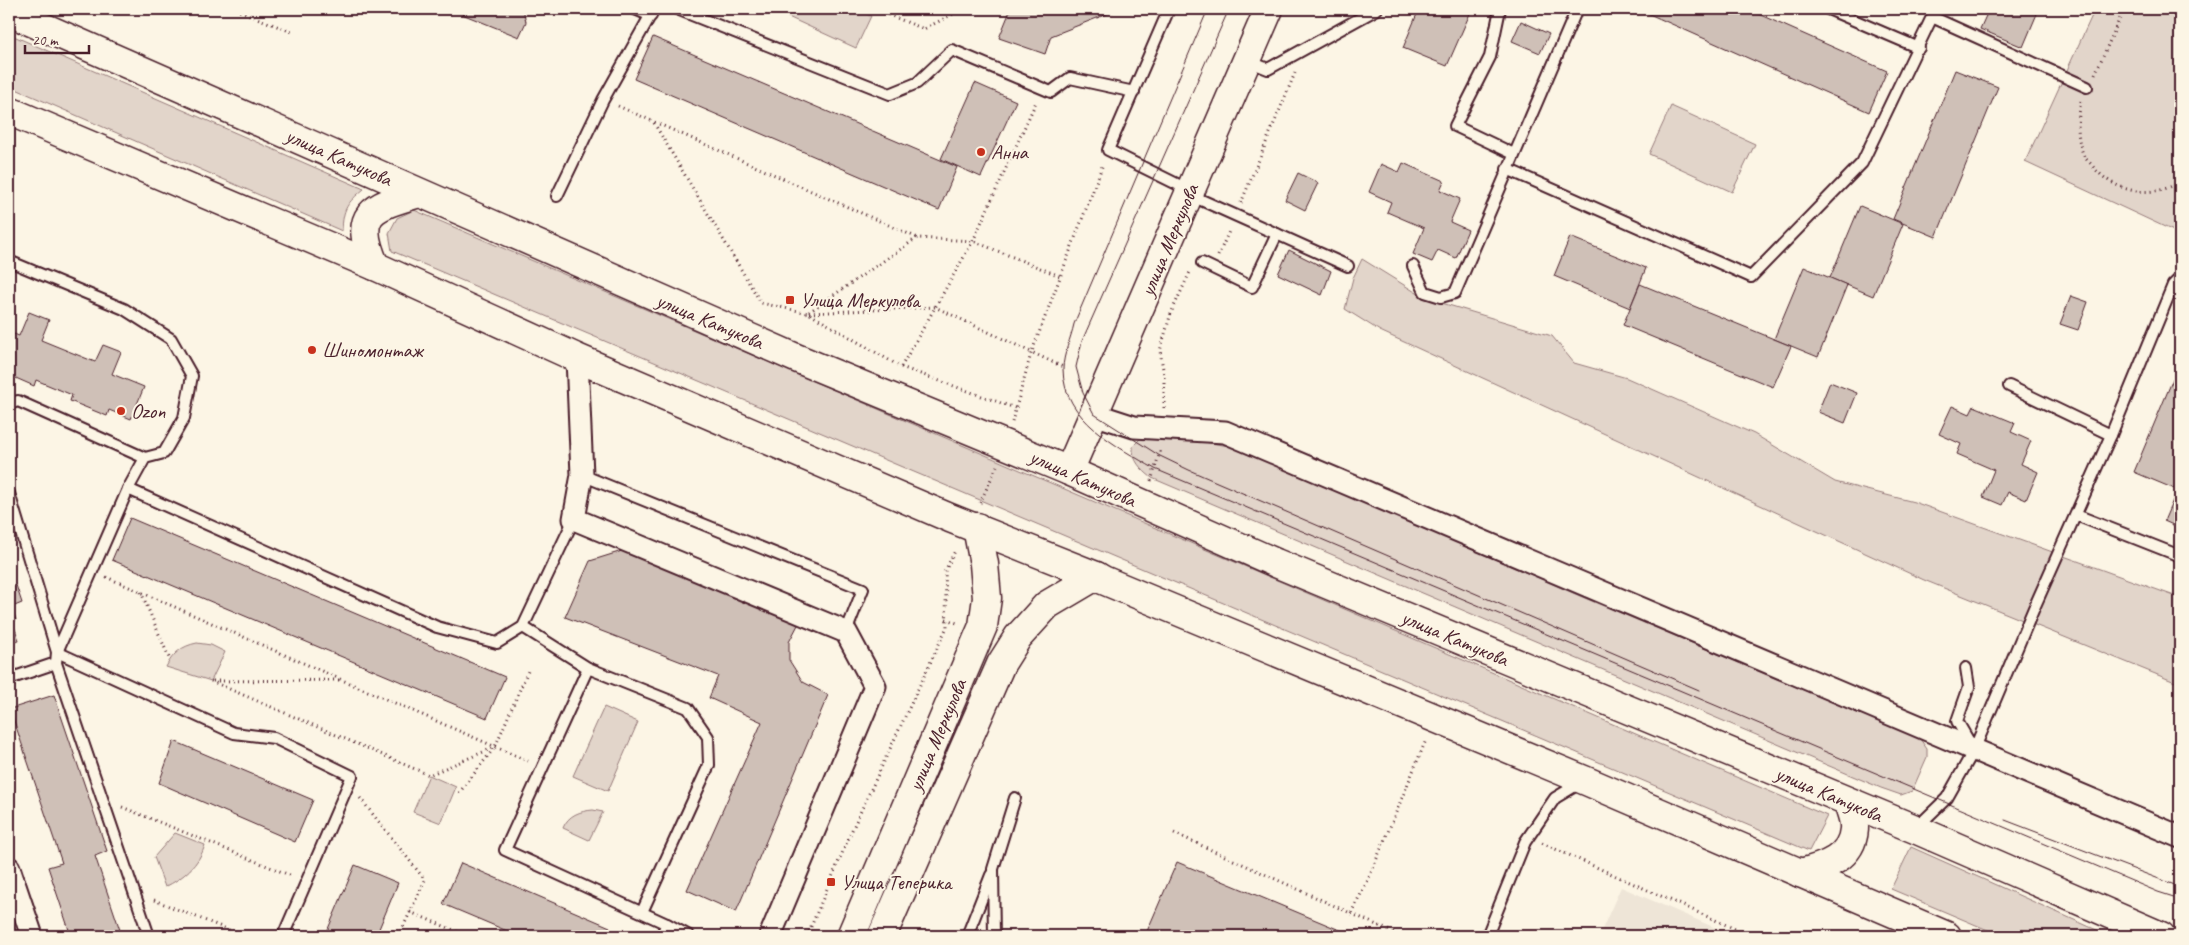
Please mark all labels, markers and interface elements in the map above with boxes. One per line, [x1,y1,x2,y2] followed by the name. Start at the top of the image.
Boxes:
[25,22,89,54] scale bar
[32,31,59,50] text: 20 m
[280,121,398,193] street label: улица Катукова
[991,139,1030,165] place label: Анна
[975,146,987,158] marker: Анна
[1133,178,1205,302] street label: улица Меркулова
[651,286,769,356] street label: улица Катукова
[800,287,922,313] place label: Улица Меркулова
[784,294,796,306] marker: Улица Меркулова
[322,337,425,363] place label: Шиномонтаж
[306,344,318,356] marker: Шиномонтаж
[131,398,166,424] place label: Ozon
[115,405,127,417] marker: Ozon
[1024,442,1142,514] street label: улица Катукова
[1396,603,1514,673] street label: улица Катукова
[901,673,973,797] street label: улица Меркулова
[1770,759,1888,829] street label: улица Катукова
[841,869,954,895] place label: Улица Теперика
[825,876,837,888] marker: Улица Теперика

